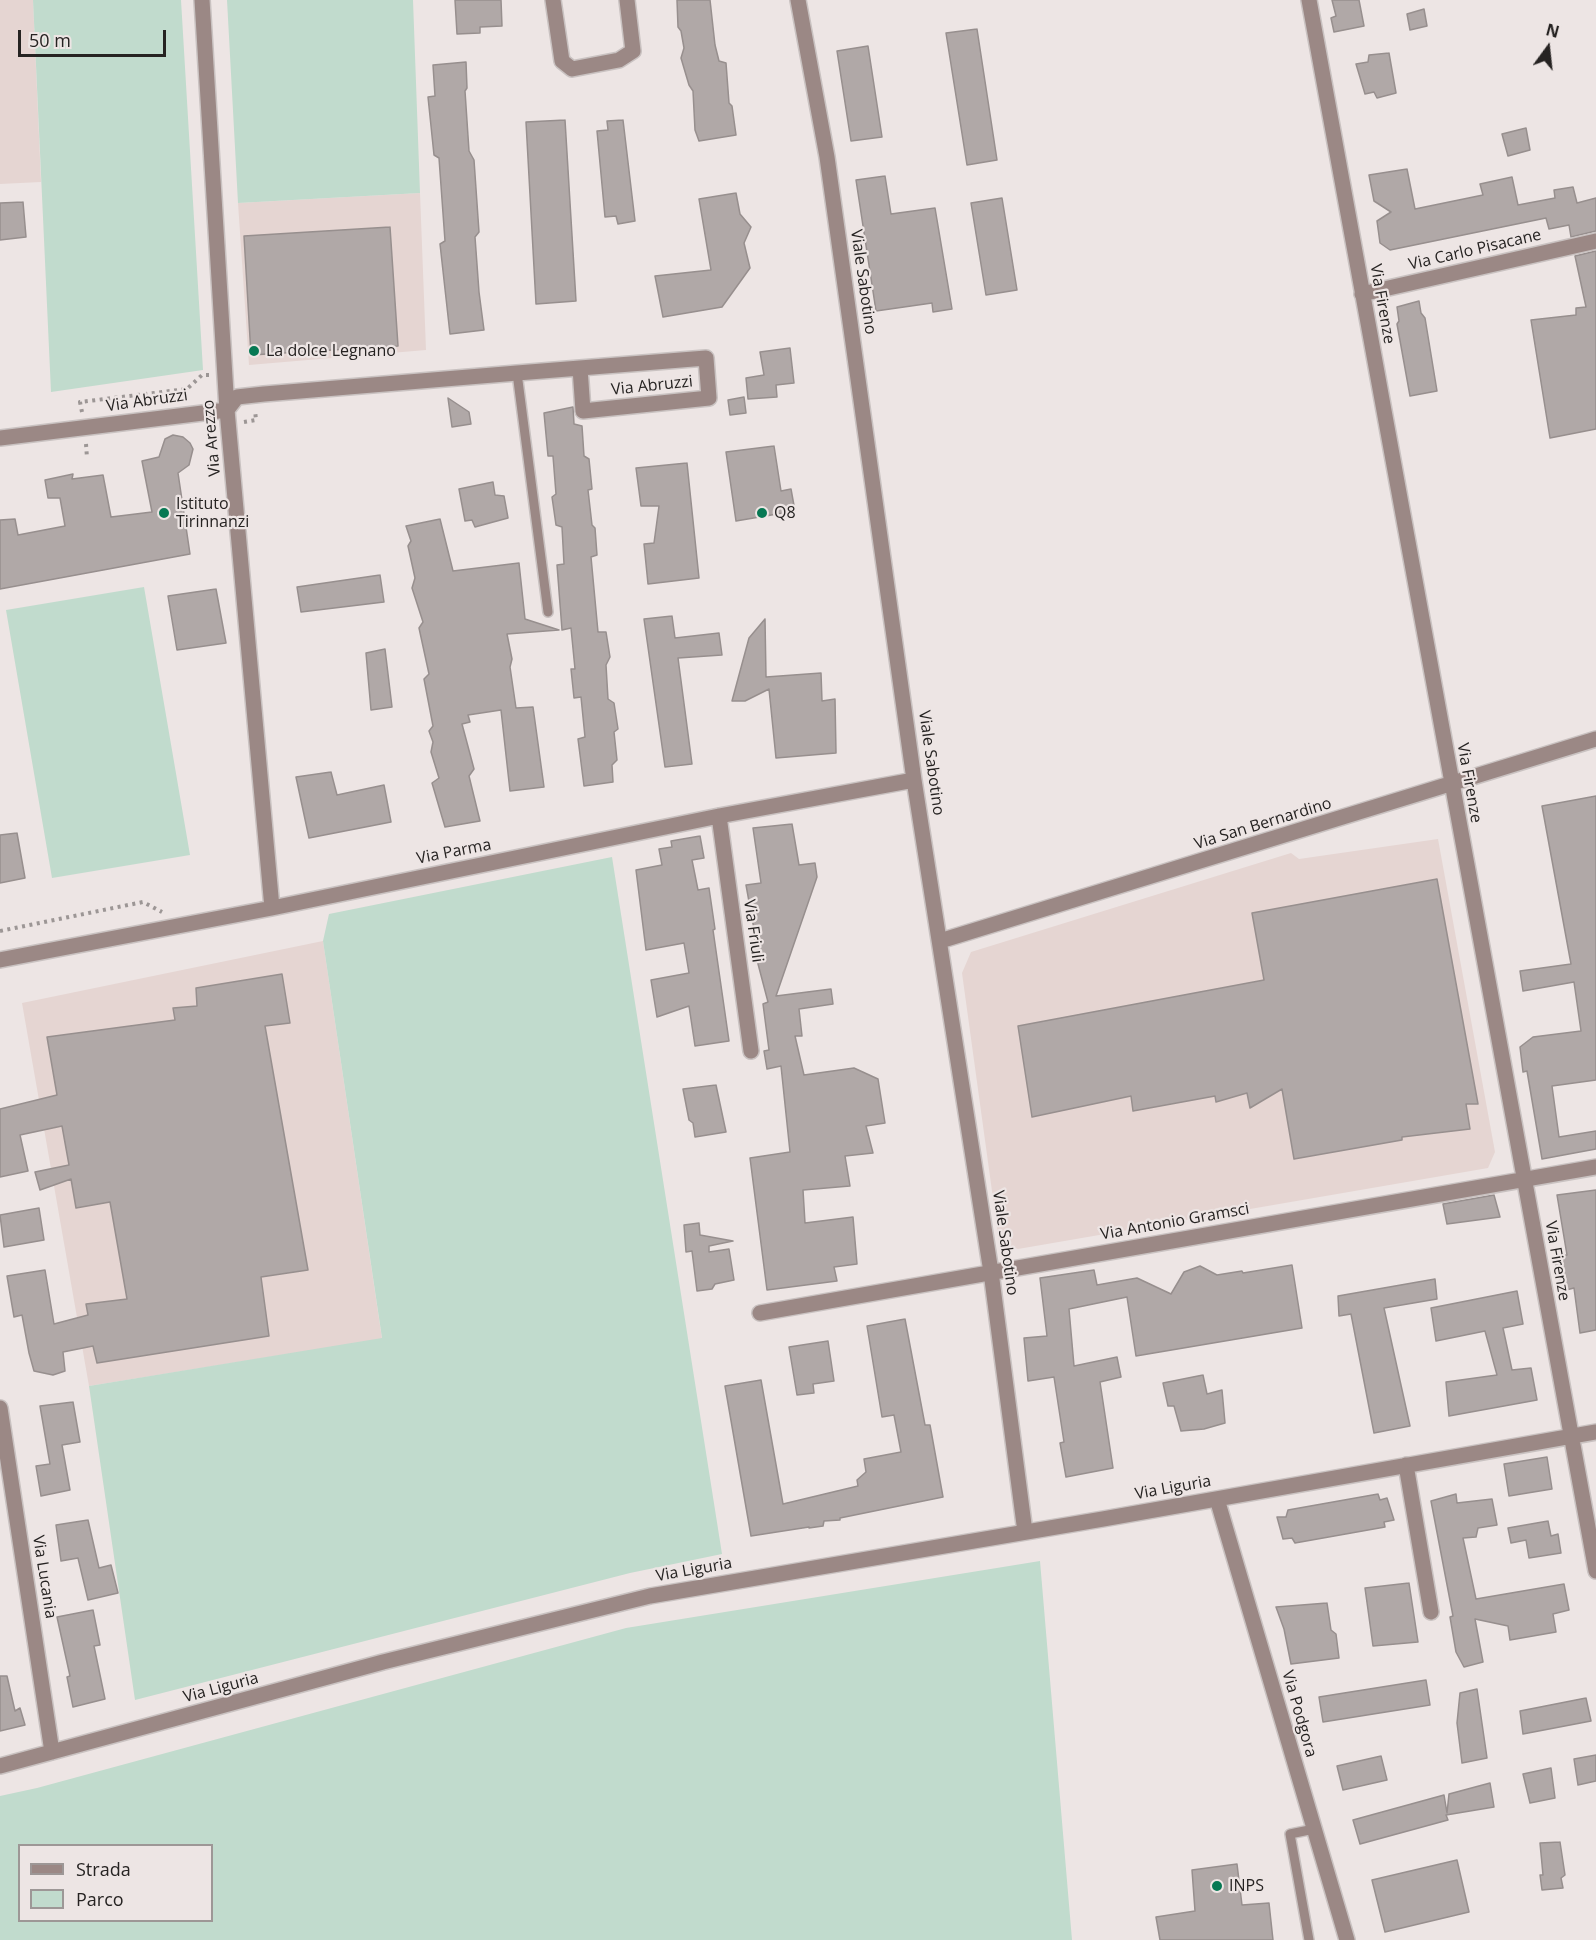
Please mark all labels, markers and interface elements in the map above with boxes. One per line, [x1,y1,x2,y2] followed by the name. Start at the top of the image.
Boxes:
[21,18,170,56] scale bar
[1518,18,1578,78] north arrow
[1544,18,1562,43] text: N
[29,28,71,52] text: 50 m
[1407,225,1543,275] street label: Via Carlo Pisacane
[846,228,880,336] street label: Viale Sabotino
[1366,263,1398,345] street label: Via Firenze
[266,341,396,361] place label: La dolce Legnano
[247,344,261,358] marker: La dolce Legnano
[610,372,694,400] street label: Via Abruzzi
[105,386,189,416] street label: Via Abruzzi
[199,399,225,477] street label: Via Arezzo
[176,494,249,532] place label: Istituto Tirinnanzi
[774,503,796,523] place label: Q8
[157,506,171,520] marker: Istituto Tirinnanzi
[755,506,769,520] marker: Q8
[914,709,948,817] street label: Viale Sabotino
[1453,742,1485,824] street label: Via Firenze
[1192,794,1334,854] street label: Via San Bernardino
[415,835,493,869] street label: Via Parma
[739,898,767,964] street label: Via Friuli
[988,1189,1022,1297] street label: Viale Sabotino
[1099,1199,1251,1245] street label: Via Antonio Gramsci
[1541,1220,1573,1302] street label: Via Firenze
[1133,1472,1213,1504] street label: Via Liguria
[28,1534,60,1620] street label: Via Lucania
[654,1554,734,1586] street label: Via Liguria
[1277,1668,1321,1760] street label: Via Podgora
[181,1669,261,1707] street label: Via Liguria
[18,1844,213,1922] legend
[76,1857,131,1881] text: Strada
[1229,1876,1264,1896] place label: INPS
[1210,1879,1224,1893] marker: INPS
[76,1887,124,1911] text: Parco

